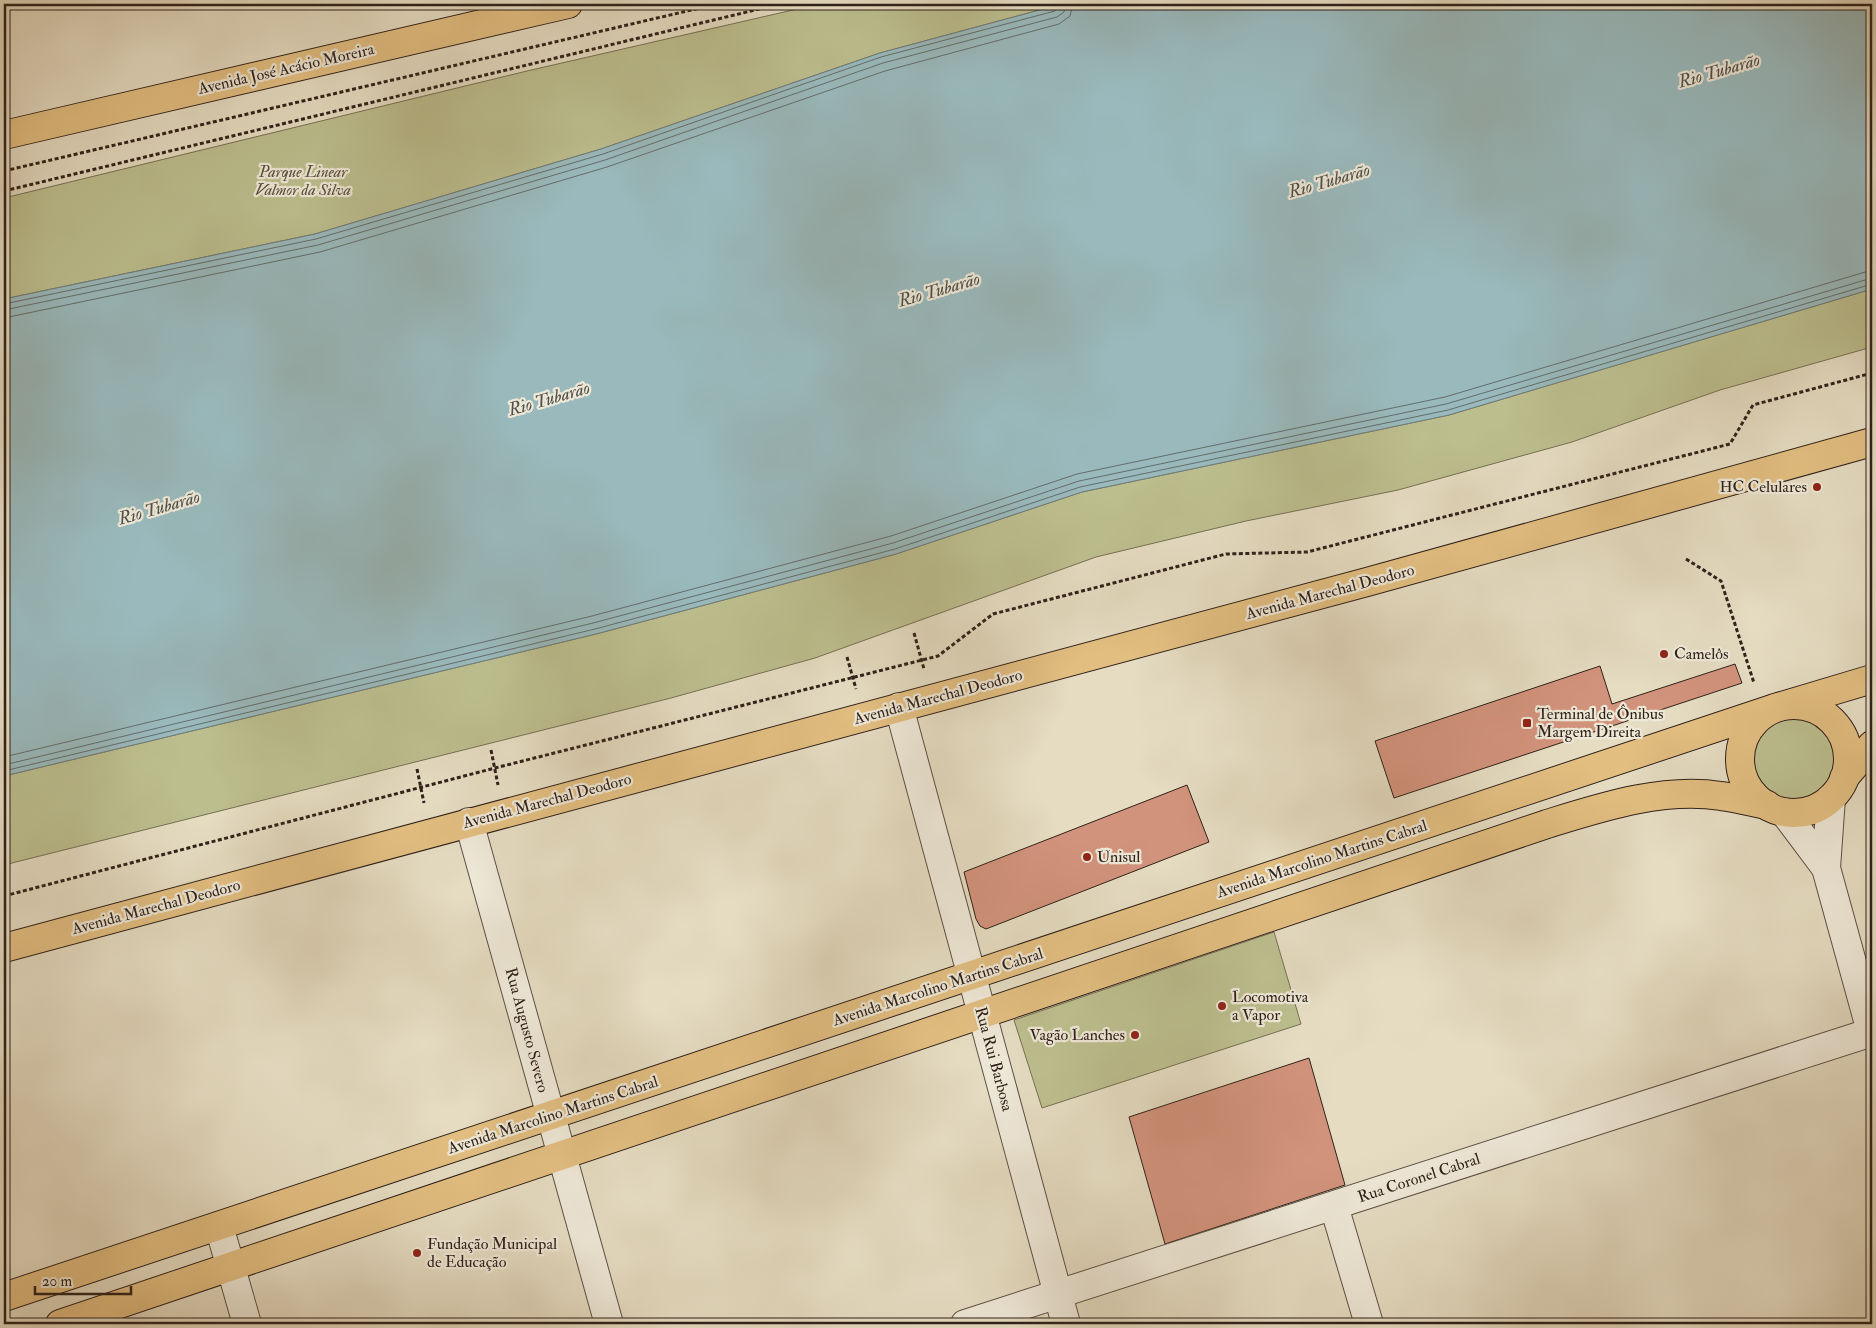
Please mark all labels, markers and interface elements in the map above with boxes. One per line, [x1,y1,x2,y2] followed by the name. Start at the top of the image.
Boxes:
[195,39,377,100] street label: Avenida José Acácio Moreira
[1674,48,1763,94] water label: Rio Tubarão
[1284,158,1373,204] water label: Rio Tubarão
[255,162,351,200] park label: Parque Linear Valmor da Silva
[894,267,983,313] water label: Rio Tubarão
[504,376,593,422] water label: Rio Tubarão
[1719,477,1807,497] place label: HC Celulares
[1811,481,1823,493] marker: HC Celulares
[114,485,203,531] water label: Rio Tubarão
[1243,560,1417,624] street label: Avenida Marechal Deodoro
[1674,644,1728,664] place label: Camelôs
[1658,648,1670,660] marker: Camelôs
[851,665,1025,729] street label: Avenida Marechal Deodoro
[1537,704,1663,742] place label: Terminal de Ônibus Margem Direita
[1521,717,1533,729] marker: Terminal de Ônibus Margem Direita
[460,769,634,833] street label: Avenida Marechal Deodoro
[1213,815,1430,903] street label: Avenida Marcolino Martins Cabral
[1097,847,1140,867] place label: Unisul
[1081,851,1093,863] marker: Unisul
[69,875,243,939] street label: Avenida Marechal Deodoro
[829,943,1046,1031] street label: Avenida Marcolino Martins Cabral
[501,965,553,1095] street label: Rua Augusto Severo
[1232,987,1309,1026] place label: Locomotiva a Vapor
[1216,1000,1228,1012] marker: Locomotiva a Vapor
[970,1005,1018,1114] street label: Rua Rui Barbosa
[1030,1025,1125,1045] place label: Vagão Lanches
[1129,1029,1141,1041] marker: Vagão Lanches
[444,1071,661,1159] street label: Avenida Marcolino Martins Cabral
[1355,1149,1483,1207] street label: Rua Coronel Cabral
[427,1234,557,1272] place label: Fundação Municipal de Educação
[411,1247,423,1259] marker: Fundação Municipal de Educação
[35,1263,131,1295] scale bar
[42,1272,72,1291] text: 20 m

